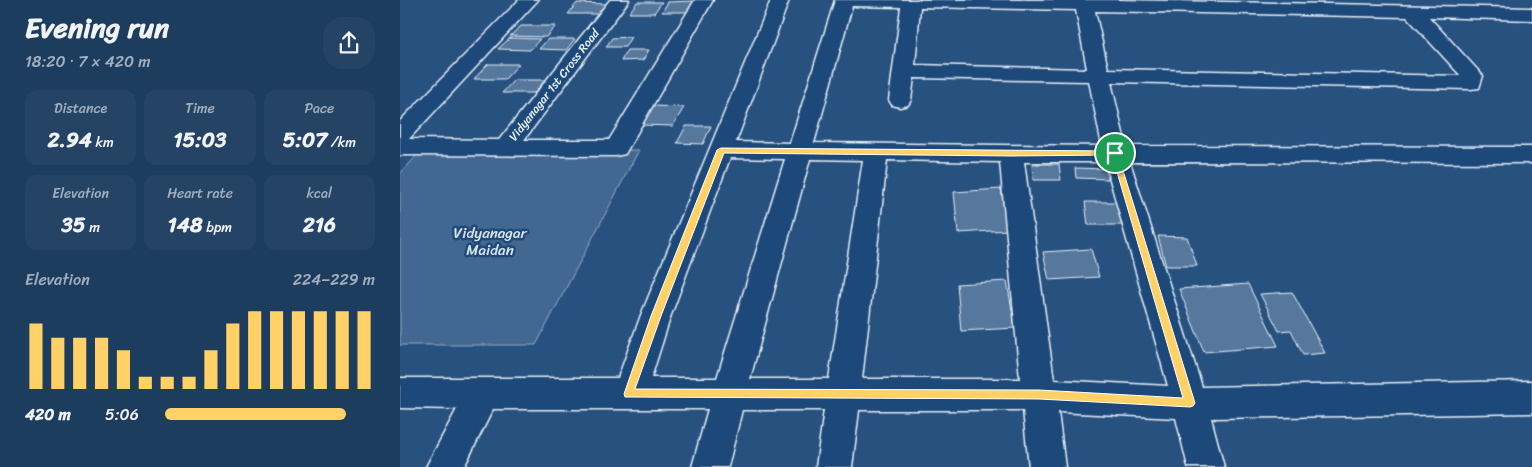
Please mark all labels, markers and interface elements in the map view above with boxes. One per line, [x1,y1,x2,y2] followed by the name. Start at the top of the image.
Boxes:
[25,3,169,52] text: Evening run
[323,17,375,69] button: share
[503,23,606,146] street label: Vidyanagar 1st Cross Road
[25,47,150,76] text: 18:20 · 7 × 420 m
[54,96,107,121] text: Distance
[185,96,215,121] text: Time
[304,96,334,121] text: Pace
[48,121,92,159] text: 2.94
[174,121,226,159] text: 15:03
[283,121,327,159] text: 5:07
[92,130,114,155] text: km
[327,130,356,155] text: /km
[1094,132,1136,174] pin
[1101,139,1129,167] icon: arrive
[52,181,109,206] text: Elevation
[167,181,233,206] text: Heart rate
[307,181,332,206] text: kcal
[61,206,86,244] text: 35
[168,206,203,244] text: 148
[303,206,336,244] text: 216
[86,215,100,240] text: m
[203,215,232,240] text: bpm
[453,220,527,263] park label: Vidyanagar Maidan
[25,265,90,294] text: Elevation
[293,265,375,294] text: 224–229 m
[25,400,71,429] text: 420 m
[105,400,139,429] text: 5:06

